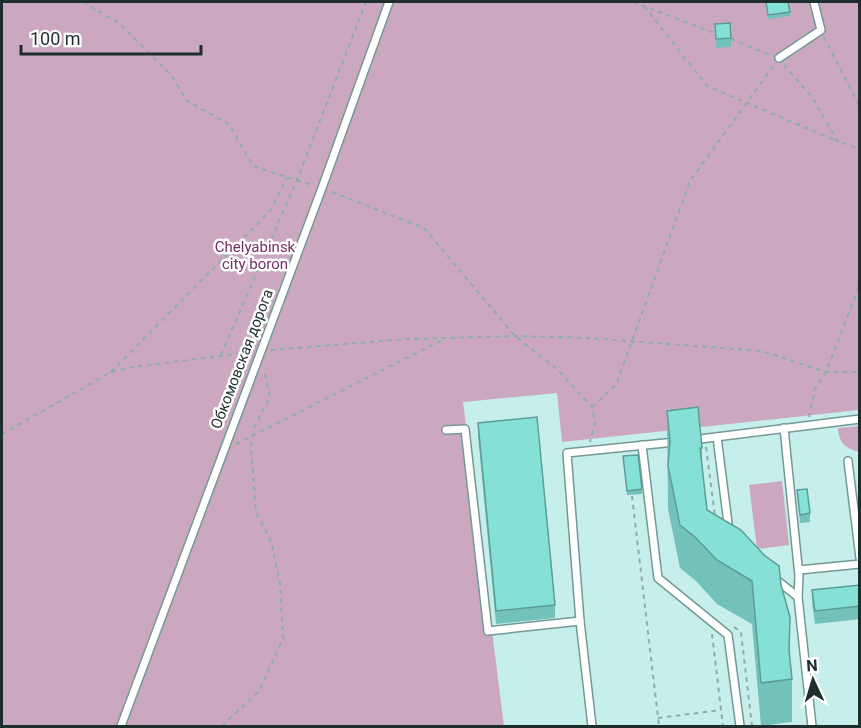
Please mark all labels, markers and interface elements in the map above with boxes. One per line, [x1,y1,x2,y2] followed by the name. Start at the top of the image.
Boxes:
[21,18,201,56] scale bar
[30,28,81,49] text: 100 m
[215,238,296,273] park label: Chelyabinsk city boron
[207,287,277,431] street label: Обкомовская дорога
[783,650,843,710] north arrow
[806,656,818,675] text: N

